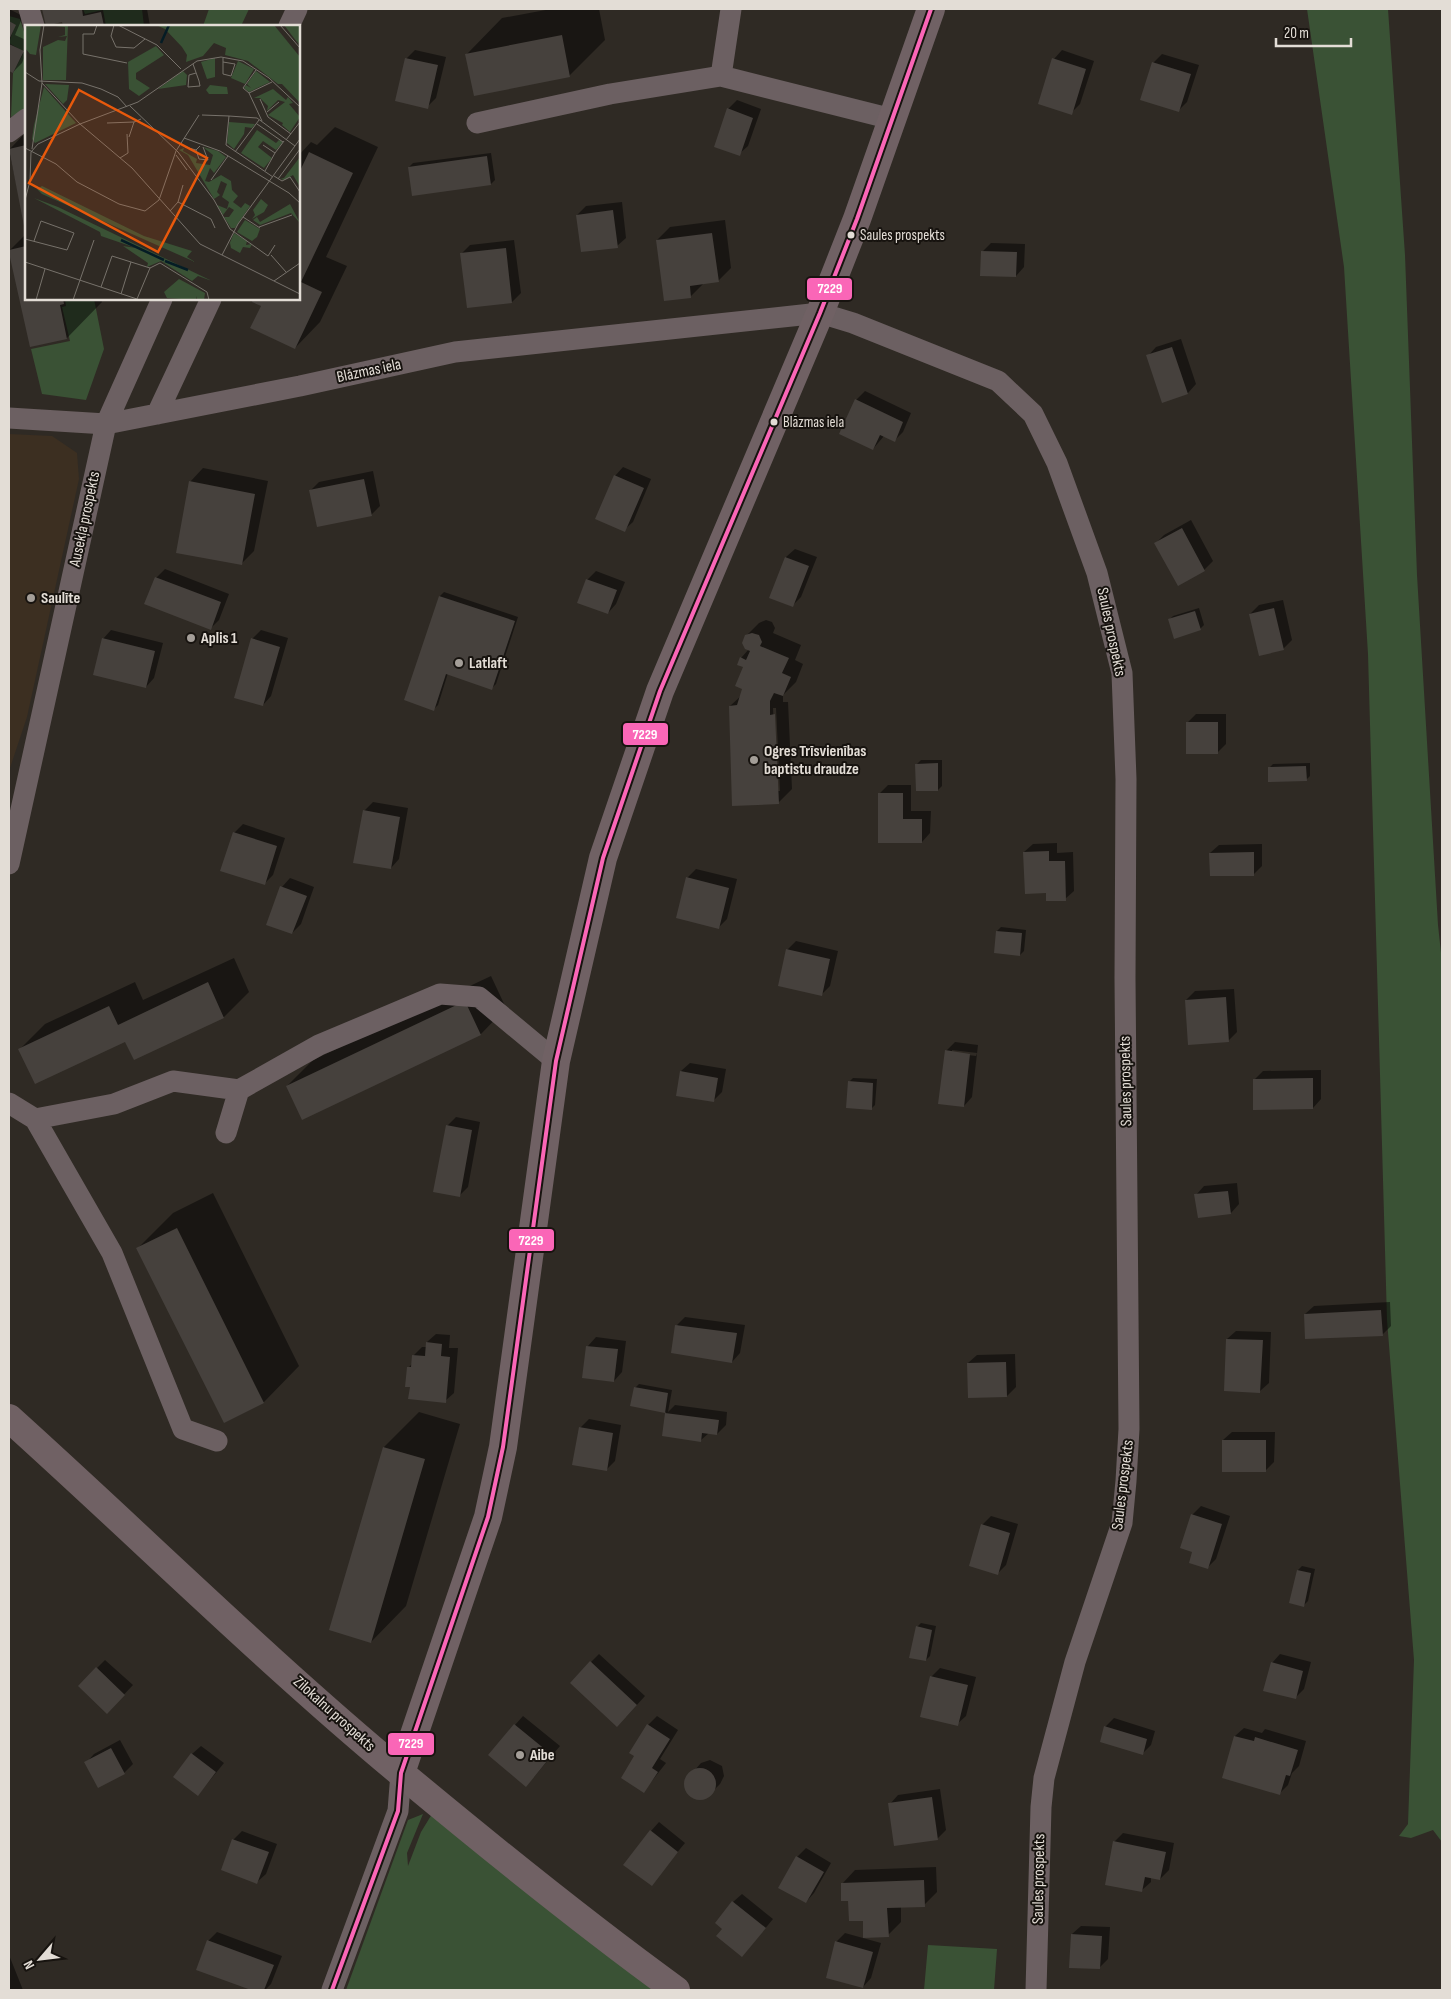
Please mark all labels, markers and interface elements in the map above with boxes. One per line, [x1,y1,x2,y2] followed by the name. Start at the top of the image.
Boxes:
[1276,15,1351,47] scale bar
[1284,24,1309,43] text: 20 m
[25,25,300,300] inset map
[860,226,945,245] place label: Saules prospekts
[846,230,856,240] marker: Saules prospekts
[806,277,853,301] line badge: 7229
[818,280,843,297] text: 7229
[335,355,403,387] street label: Blāzmas iela
[783,413,844,432] place label: Blāzmas iela
[769,417,779,427] marker: Blāzmas iela
[65,470,104,569] street label: Ausekļa prospekts
[1092,586,1130,678] street label: Saules prospekts
[41,589,80,608] place label: Saulīte
[25,592,37,604] marker: Saulīte
[200,629,238,648] place label: Aplis 1
[185,632,197,644] marker: Aplis 1
[469,654,507,673] place label: Latlaft
[453,657,465,669] marker: Latlaft
[622,722,669,746] line badge: 7229
[633,726,658,743] text: 7229
[764,742,866,779] place label: Ogres Trīsvienības baptistu draudze
[748,754,760,766] marker: Ogres Trīsvienības baptistu draudze
[1116,1035,1136,1126] street label: Saules prospekts
[508,1228,555,1252] line badge: 7229
[519,1232,544,1249] text: 7229
[1108,1439,1138,1531] street label: Saules prospekts
[289,1672,379,1756] street label: Zilokalnu prospekts
[387,1732,435,1756] line badge: 7229
[399,1735,424,1752] text: 7229
[529,1746,555,1765] place label: Aibe
[514,1749,526,1761] marker: Aibe
[1029,1833,1049,1924] street label: Saules prospekts
[15,1934,65,1984] north arrow
[20,1958,38,1972] text: N

